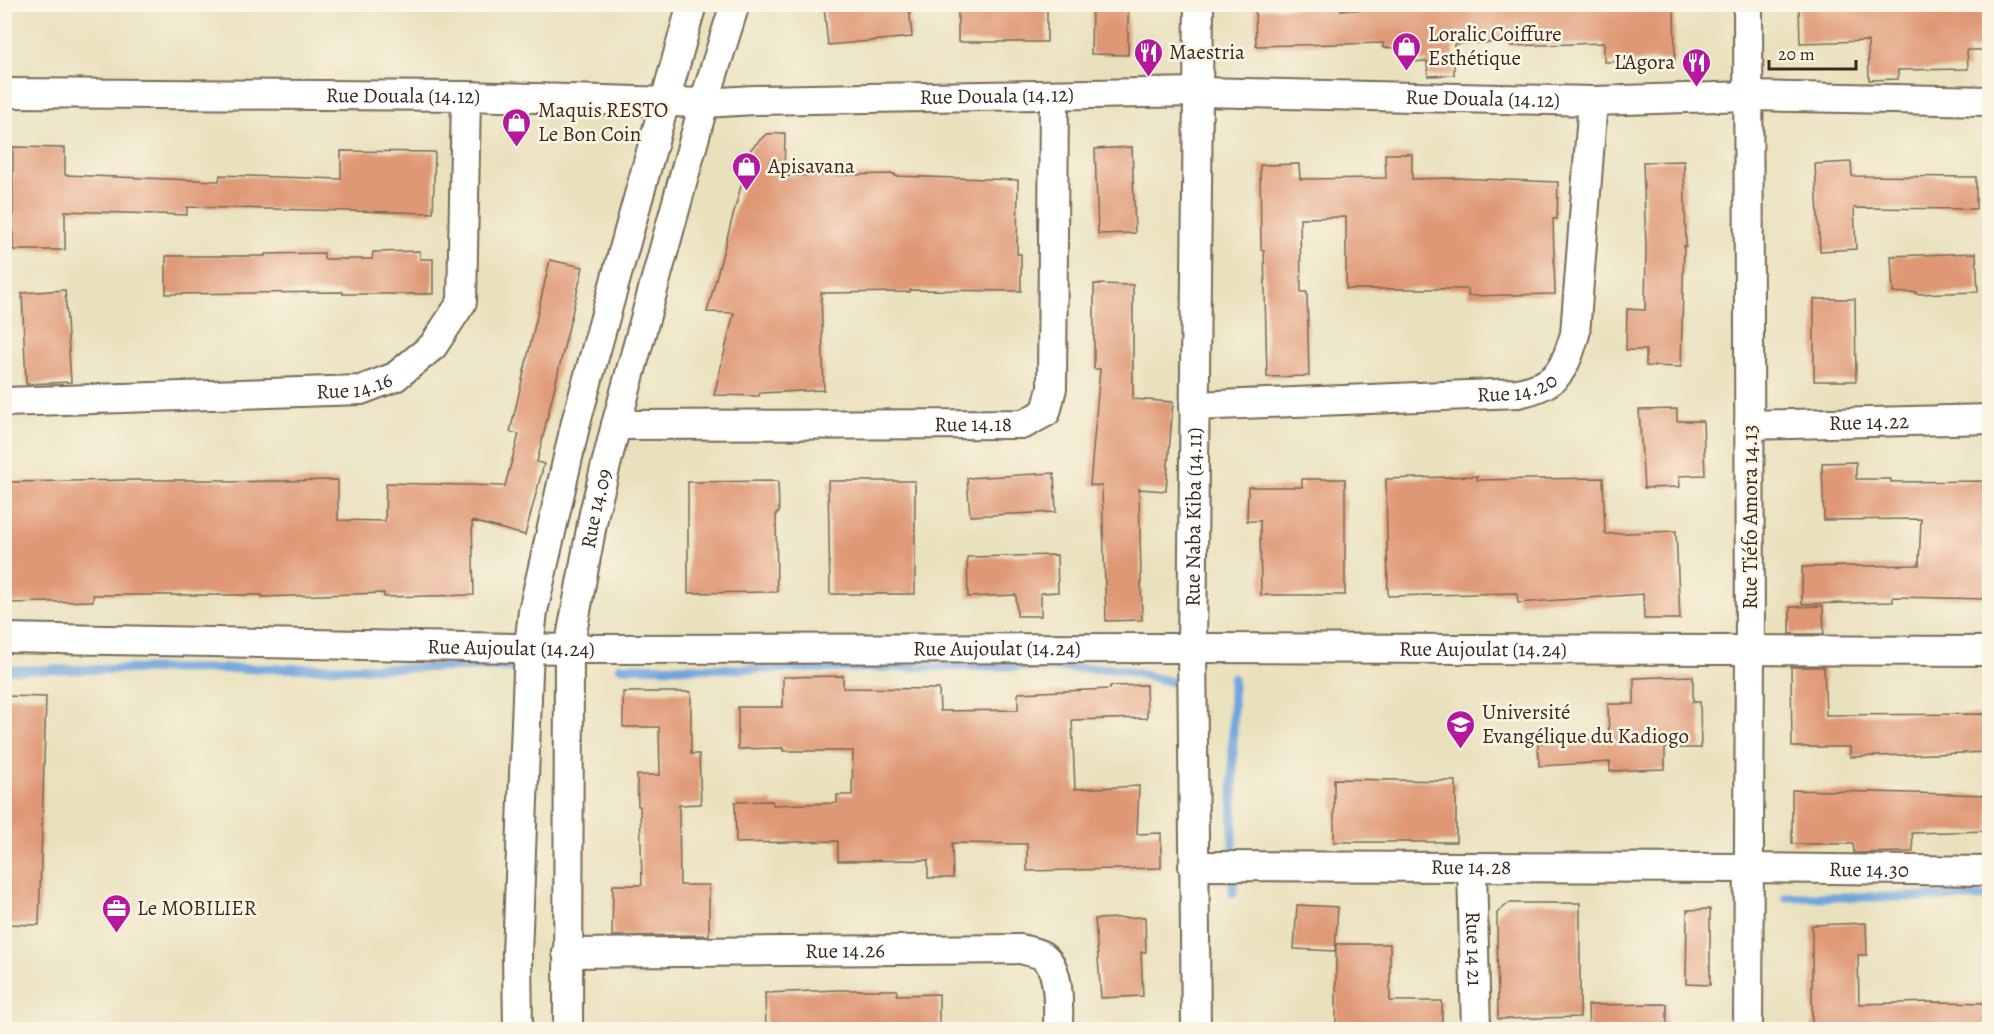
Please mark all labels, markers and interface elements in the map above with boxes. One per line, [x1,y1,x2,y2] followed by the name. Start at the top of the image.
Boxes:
[1428,20,1562,72] place label: Loralic Coiffure Esthétique
[1391,30,1423,72] shop icon: Loralic Coiffure Esthétique
[1769,33,1856,71] scale bar
[1132,36,1164,78] restaurant icon: Maestria
[1169,38,1245,66] place label: Maestria
[1778,42,1815,66] text: 20 m
[1680,46,1712,88] restaurant icon: L'Agora
[1614,48,1675,76] place label: L'Agora
[919,80,1074,111] street label: Rue Douala (14.12)
[326,81,481,110] street label: Rue Douala (14.12)
[1405,83,1560,114] street label: Rue Douala (14.12)
[538,96,668,148] place label: Maquis RESTO Le Bon Coin
[501,106,533,148] shop icon: Maquis RESTO Le Bon Coin
[731,150,763,192] shop icon: Apisavana
[767,152,855,180] place label: Apisavana
[316,365,397,405] street label: Rue 14.16
[1476,366,1563,409] street label: Rue 14.20
[1829,407,1909,437] street label: Rue 14.22
[934,410,1012,438] street label: Rue 14.18
[1736,424,1764,610] street label: Rue Tiéfo Amora 14.13
[1178,427,1208,607] street label: Rue Naba Kiba (14.11)
[574,466,619,551] street label: Rue 14.09
[427,632,595,663] street label: Rue Aujoulat (14.24)
[913,634,1081,662] street label: Rue Aujoulat (14.24)
[1399,635,1567,663] street label: Rue Aujoulat (14.24)
[1482,698,1689,750] place label: Université Evangélique du Kadiogo
[1445,708,1477,750] school or university icon: Université Evangélique du Kadiogo
[1431,853,1511,881] street label: Rue 14.28
[1829,855,1909,884] street label: Rue 14.30
[100,892,132,934] office icon: Le MOBILIER
[137,894,257,922] place label: Le MOBILIER
[1459,911,1489,987] street label: Rue 14 21
[805,936,885,965] street label: Rue 14.26

